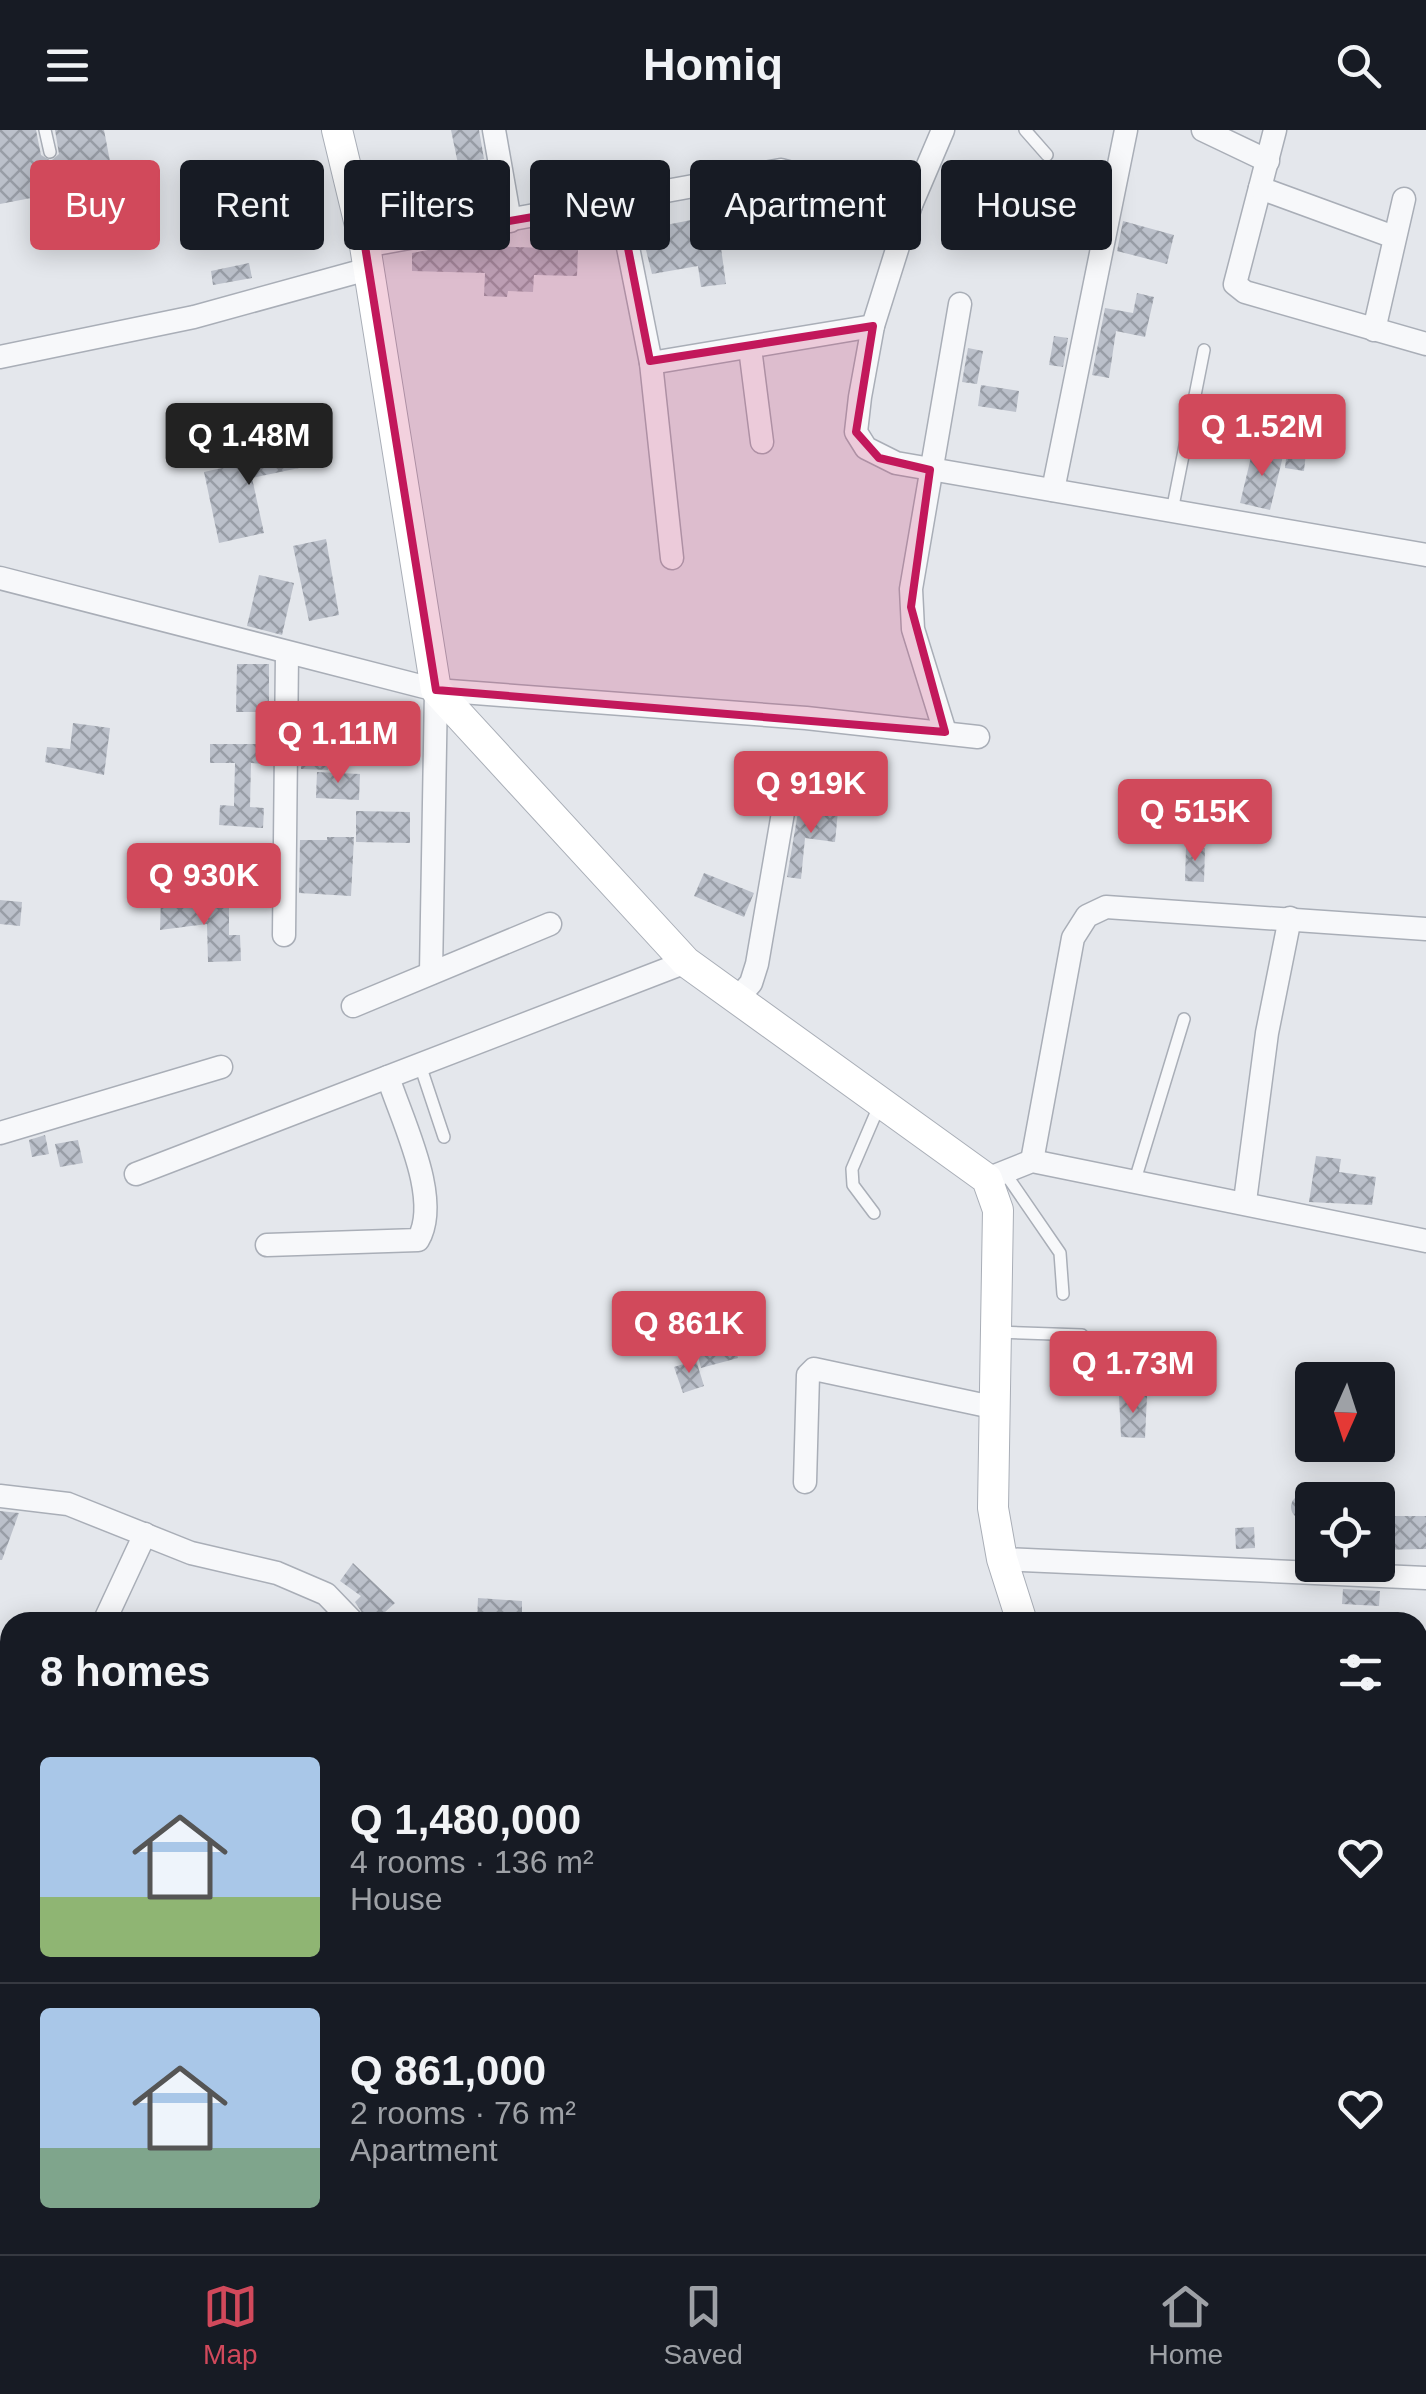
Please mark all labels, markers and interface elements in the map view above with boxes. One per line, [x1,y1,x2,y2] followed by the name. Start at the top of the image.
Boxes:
[40,38,95,93] icon: menu
[1331,38,1386,93] icon: search
[643,39,783,90] text: Homiq
[30,160,160,250] chip: Buy
[180,160,324,250] chip: Rent
[344,160,510,250] chip: Filters
[530,160,670,250] chip: New
[690,160,921,250] chip: Apartment
[941,160,1112,250] chip: House
[1170,394,1354,479] pin: Q 1.52M
[157,403,341,488] pin: Q 1.48M
[1201,408,1323,444] text: Q 1.52M
[188,417,310,453] text: Q 1.48M
[246,701,430,786] pin: Q 1.11M
[278,715,398,751] text: Q 1.11M
[730,751,892,836] pin: Q 919K
[756,765,866,801] text: Q 919K
[1114,779,1276,864] pin: Q 515K
[1140,793,1250,829] text: Q 515K
[123,843,285,928] pin: Q 930K
[149,857,259,893] text: Q 930K
[608,1291,770,1376] pin: Q 861K
[634,1305,744,1341] text: Q 861K
[1041,1331,1225,1416] pin: Q 1.73M
[1072,1345,1194,1381] text: Q 1.73M
[1295,1362,1395,1462] north arrow
[1295,1362,1395,1582] map controls
[1295,1482,1395,1582] button: locate
[1333,1645,1388,1700] icon: filters
[40,1648,210,1695] text: 8 homes
[350,1796,581,1843] text: Q 1,480,000
[120,1797,240,1917] icon: home
[1333,1830,1388,1885] icon: heart
[350,1844,594,1880] text: 4 rooms · 136 m²
[350,1881,443,1917] text: House
[350,2047,546,2094] text: Q 861,000
[120,2048,240,2168] icon: home
[1333,2081,1388,2136] icon: heart
[350,2095,576,2131] text: 2 rooms · 76 m²
[350,2132,498,2168] text: Apartment
[203,2279,258,2371] tab: Map
[663,2279,743,2371] tab: Saved
[1148,2279,1223,2371] tab: Home

